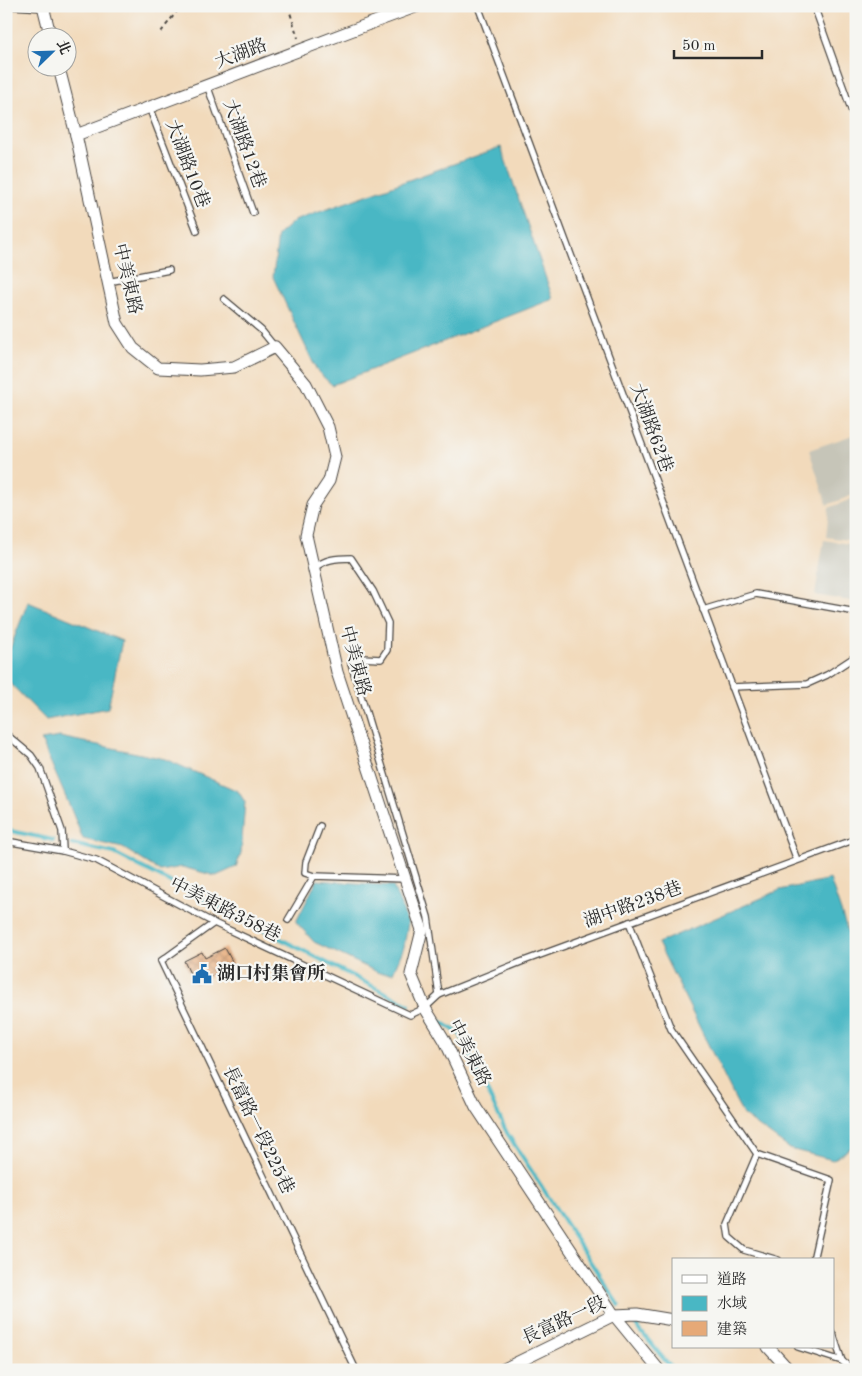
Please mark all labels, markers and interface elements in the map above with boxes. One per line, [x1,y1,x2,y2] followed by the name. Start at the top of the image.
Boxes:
[28,28,78,78] north arrow
[674,28,762,60] scale bar
[212,34,269,72] street label: 大湖路
[54,38,73,56] text: 北
[682,39,716,54] text: 50 m
[220,97,270,191] street label: 大湖路12巷
[162,117,214,211] street label: 大湖路10巷
[110,241,146,316] street label: 中美東路
[627,381,677,475] street label: 大湖路62巷
[337,623,375,698] street label: 中美東路
[167,873,284,946] street label: 中美東路358巷
[581,877,685,931] street label: 湖中路238巷
[191,963,213,985] public building icon: 湖口村集會所
[217,963,326,983] place label: 湖口村集會所
[445,1016,495,1089] street label: 中美東路
[219,1063,298,1197] street label: 長富路一段225巷
[672,1258,834,1348] legend
[717,1271,747,1288] text: 道路
[519,1292,609,1348] street label: 長富路一段
[717,1295,747,1312] text: 水域
[717,1321,747,1338] text: 建築

